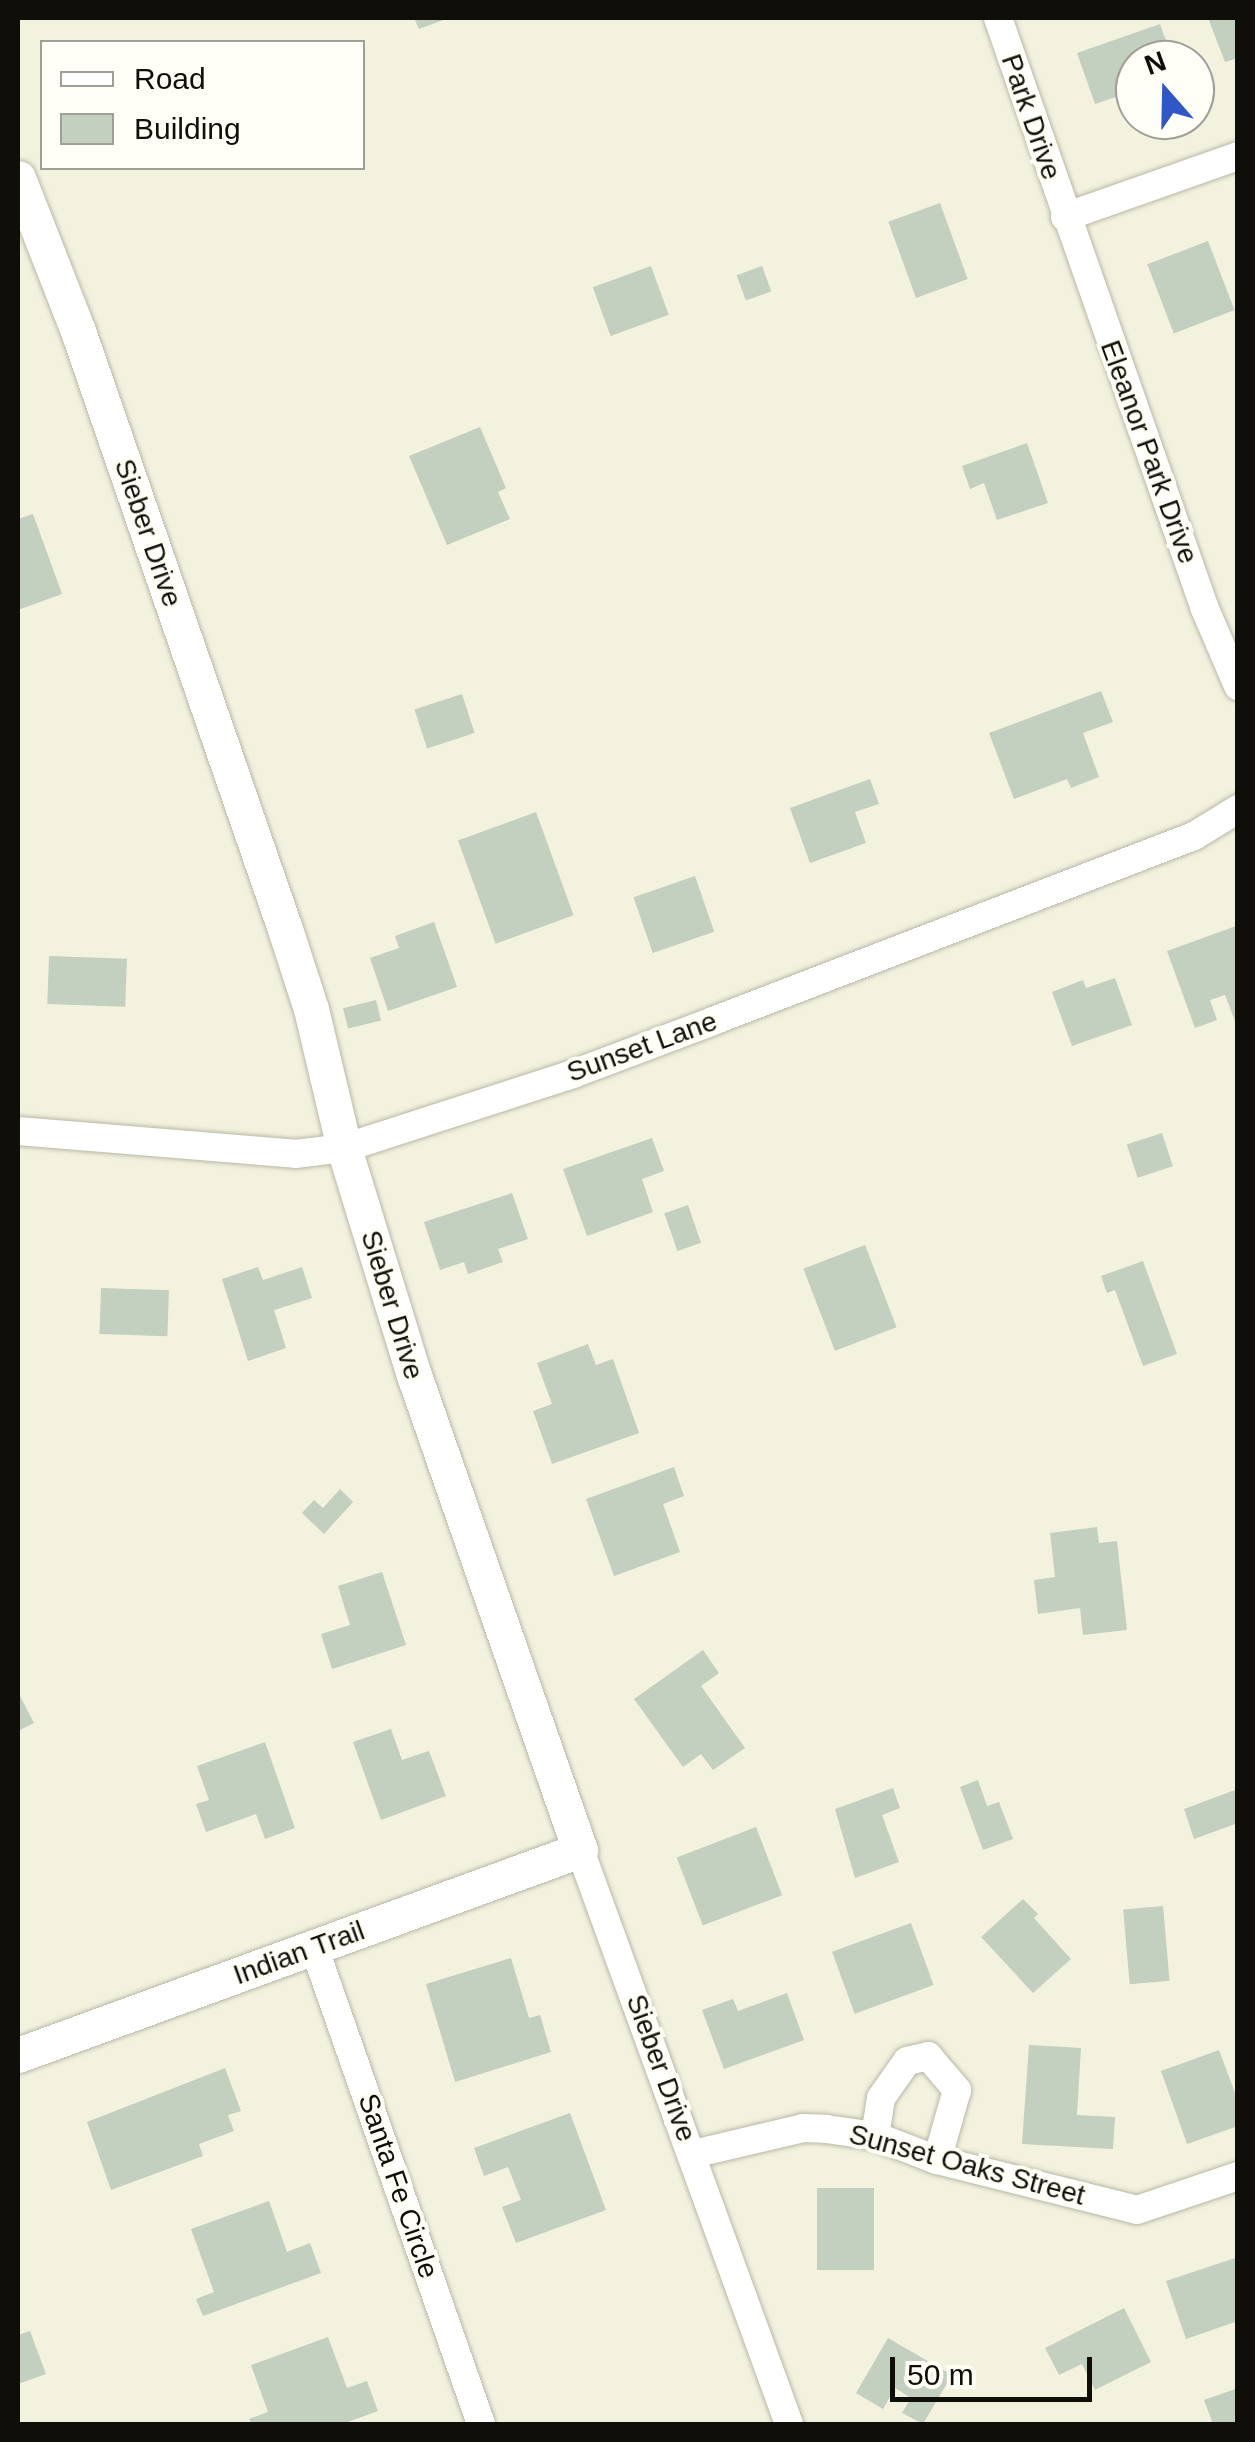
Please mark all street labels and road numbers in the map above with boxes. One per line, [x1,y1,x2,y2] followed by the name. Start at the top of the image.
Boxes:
[994,50,1068,184] street label: Park Drive
[1093,336,1205,568] street label: Eleanor Park Drive
[107,455,189,611] street label: Sieber Drive
[562,1004,722,1090] street label: Sunset Lane
[353,1226,431,1384] street label: Sieber Drive
[229,1914,369,1992] street label: Indian Trail
[619,1990,703,2146] street label: Sieber Drive
[351,2089,445,2283] street label: Santa Fe Circle
[845,2117,1089,2213] street label: Sunset Oaks Street

